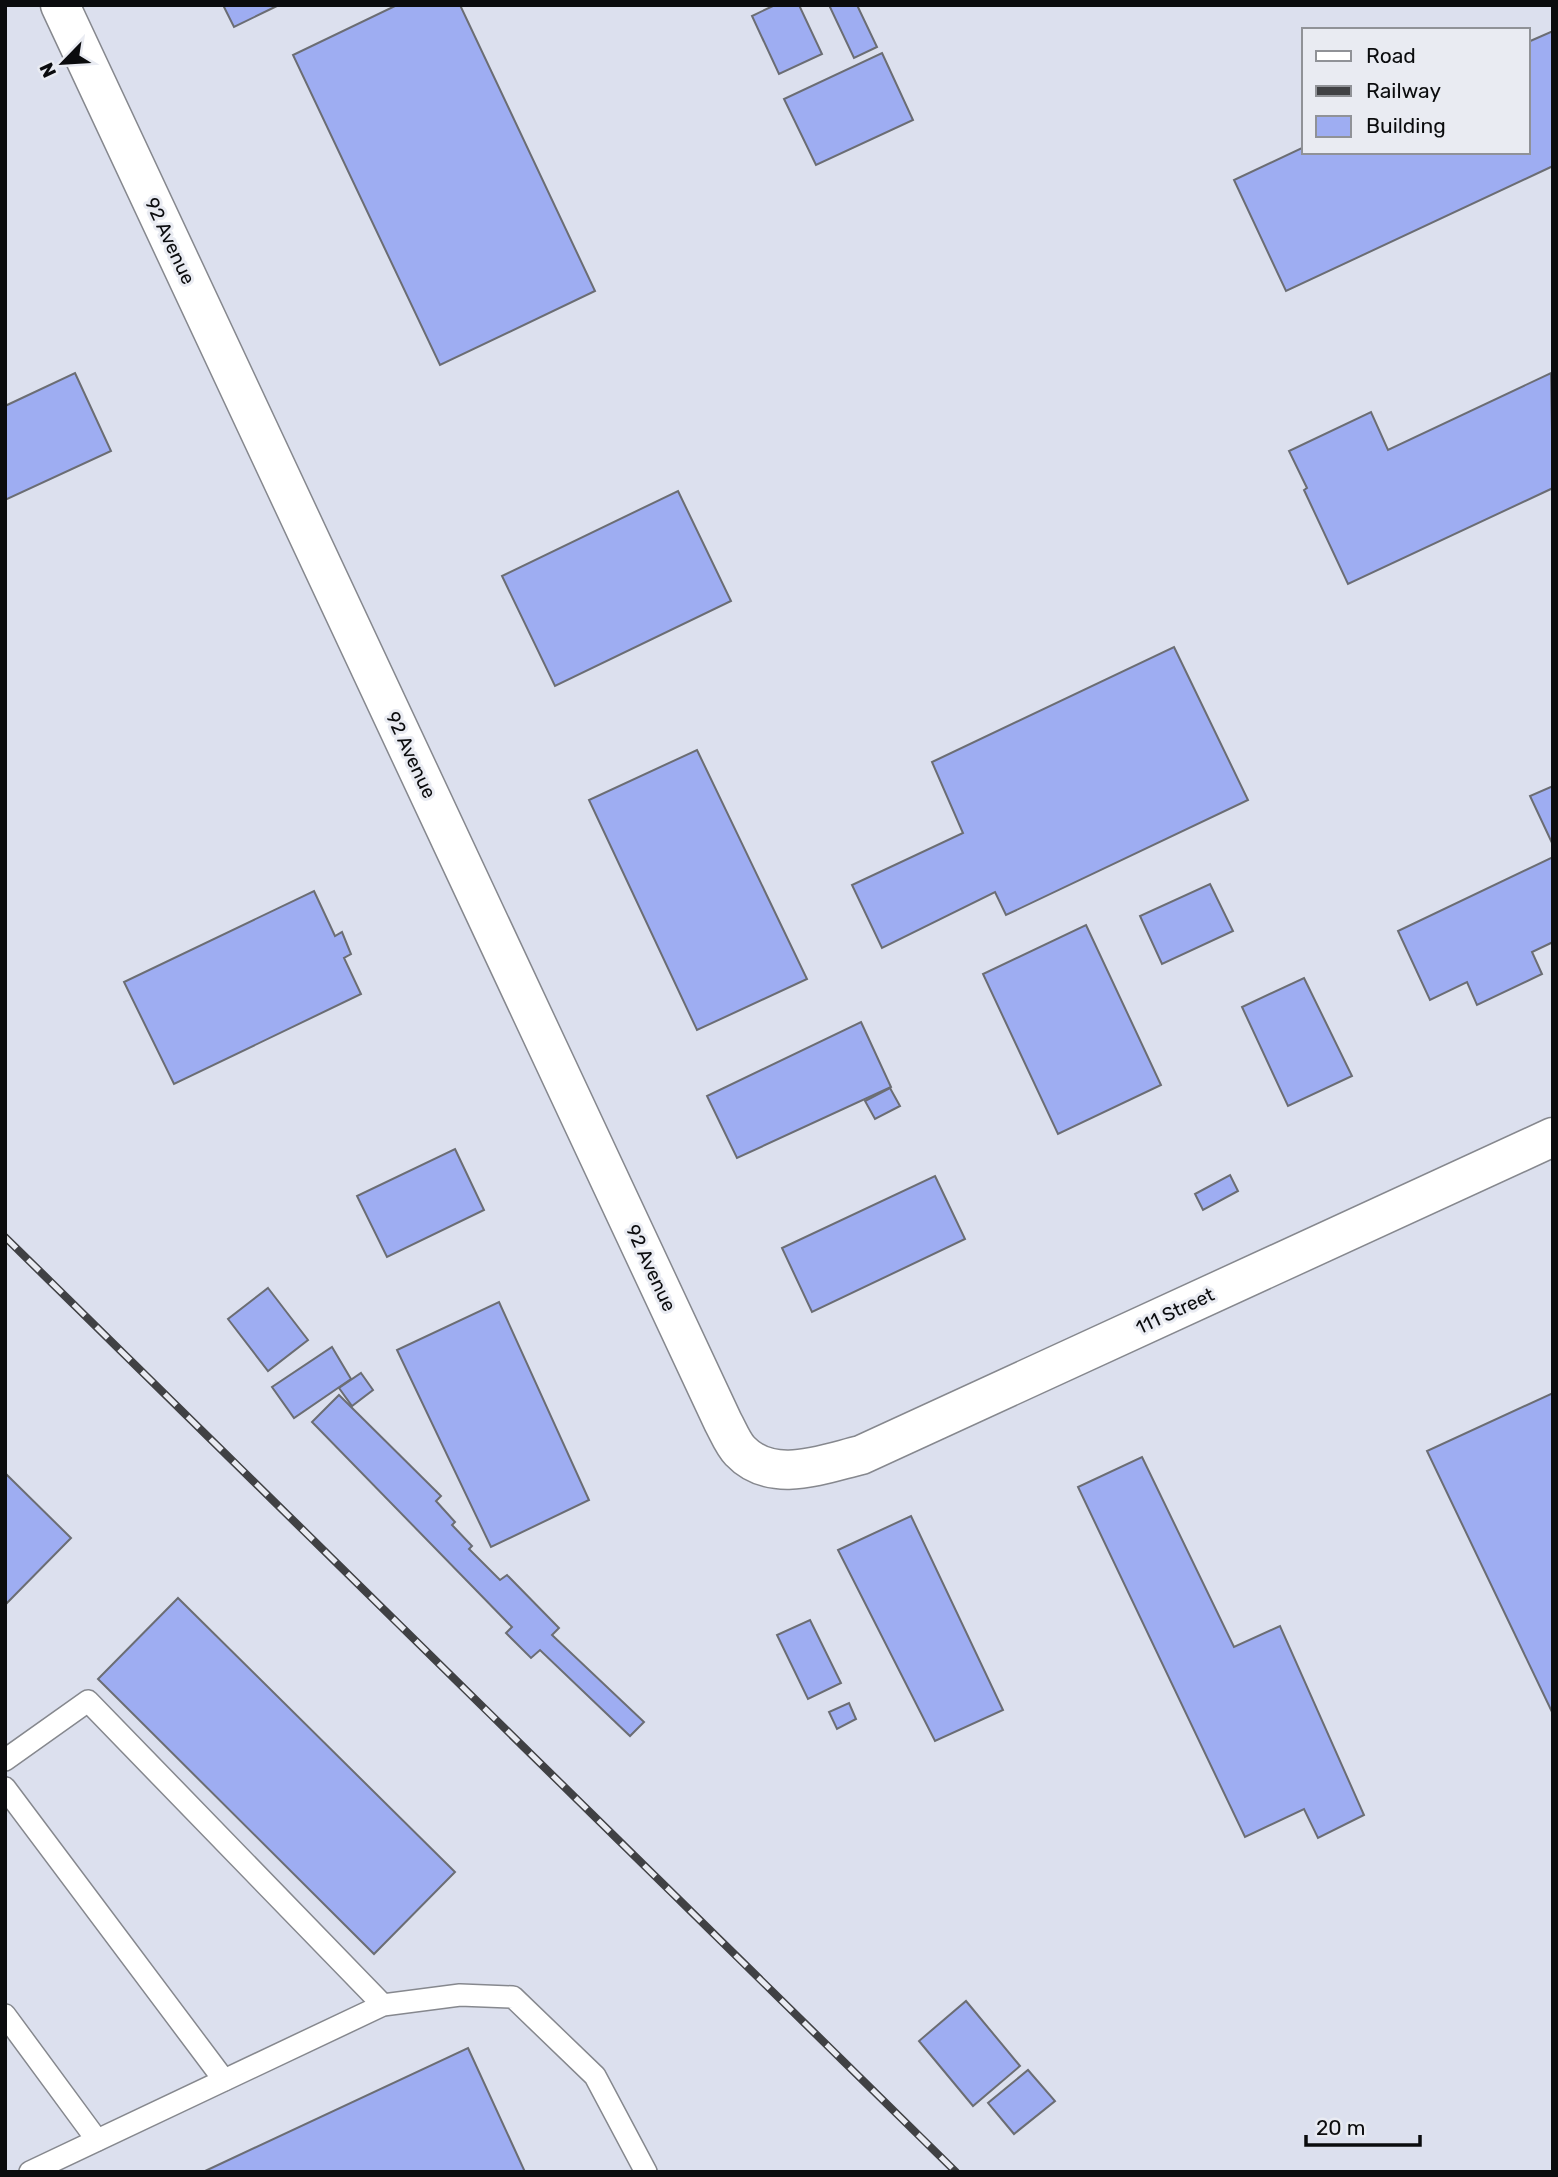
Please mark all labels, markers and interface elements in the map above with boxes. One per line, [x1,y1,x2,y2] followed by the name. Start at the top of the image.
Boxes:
[28,28,98,98] north arrow
[1302,28,1530,154] legend
[1366,43,1416,68] text: Road
[35,59,61,81] text: N
[1366,78,1441,103] text: Railway
[1366,113,1446,138] text: Building
[140,194,200,288] street label: 92 Avenue
[381,708,441,802] street label: 92 Avenue
[621,1221,681,1315] street label: 92 Avenue
[1132,1283,1218,1339] street label: 111 Street
[1306,2104,1420,2148] scale bar
[1316,2115,1365,2140] text: 20 m

